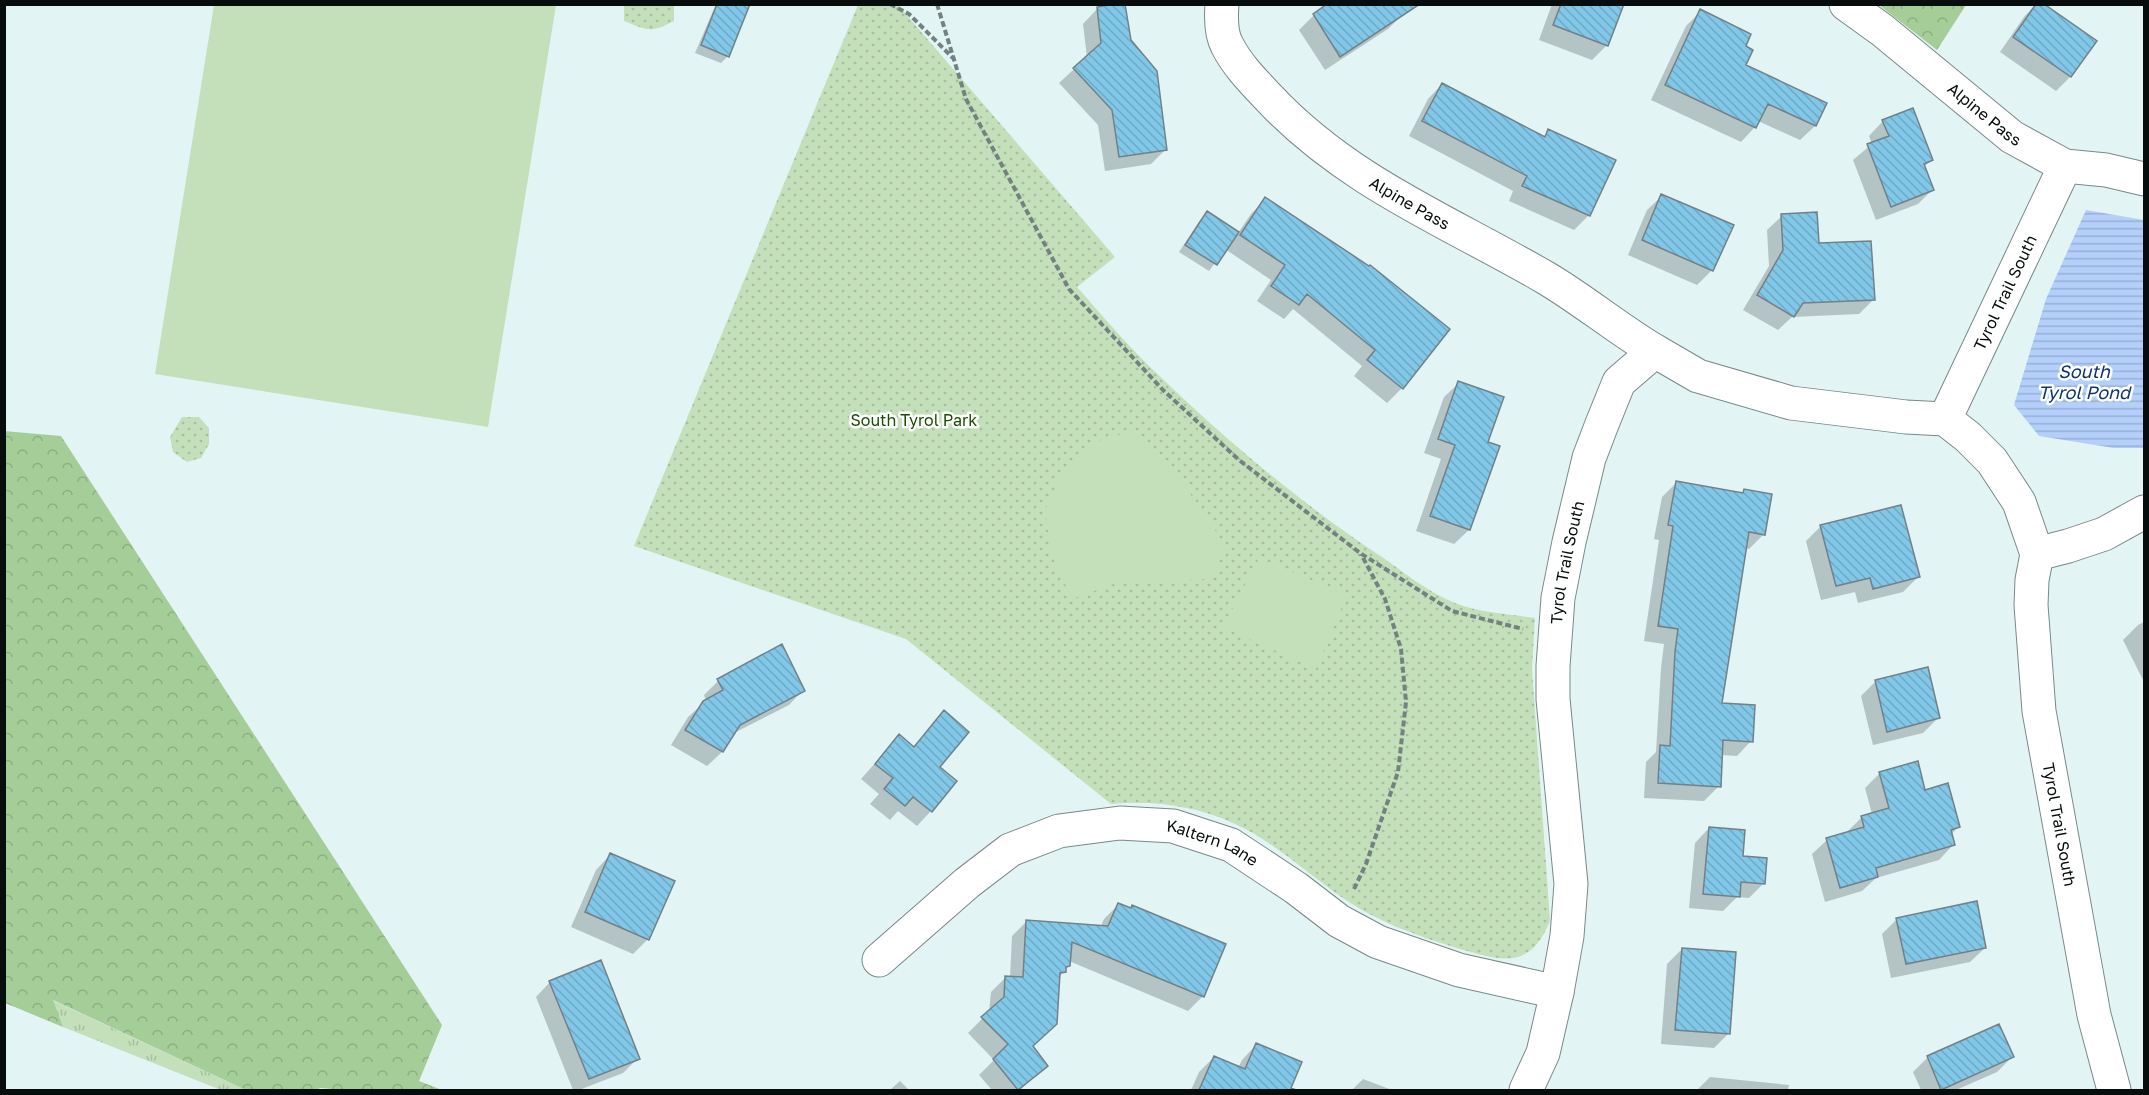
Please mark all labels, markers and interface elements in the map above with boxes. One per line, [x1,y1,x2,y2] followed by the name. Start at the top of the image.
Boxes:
[1944,78,2025,150] street label: Alpine Pass
[1366,172,1453,234] street label: Alpine Pass
[1969,232,2041,353] street label: Tyrol Trail South
[2038,360,2132,403] water label: South Tyrol Pond
[851,410,977,430] park label: South Tyrol Park
[1546,499,1588,625] street label: Tyrol Trail South
[2039,761,2081,888] street label: Tyrol Trail South
[1166,816,1262,870] street label: Kaltern Lane

